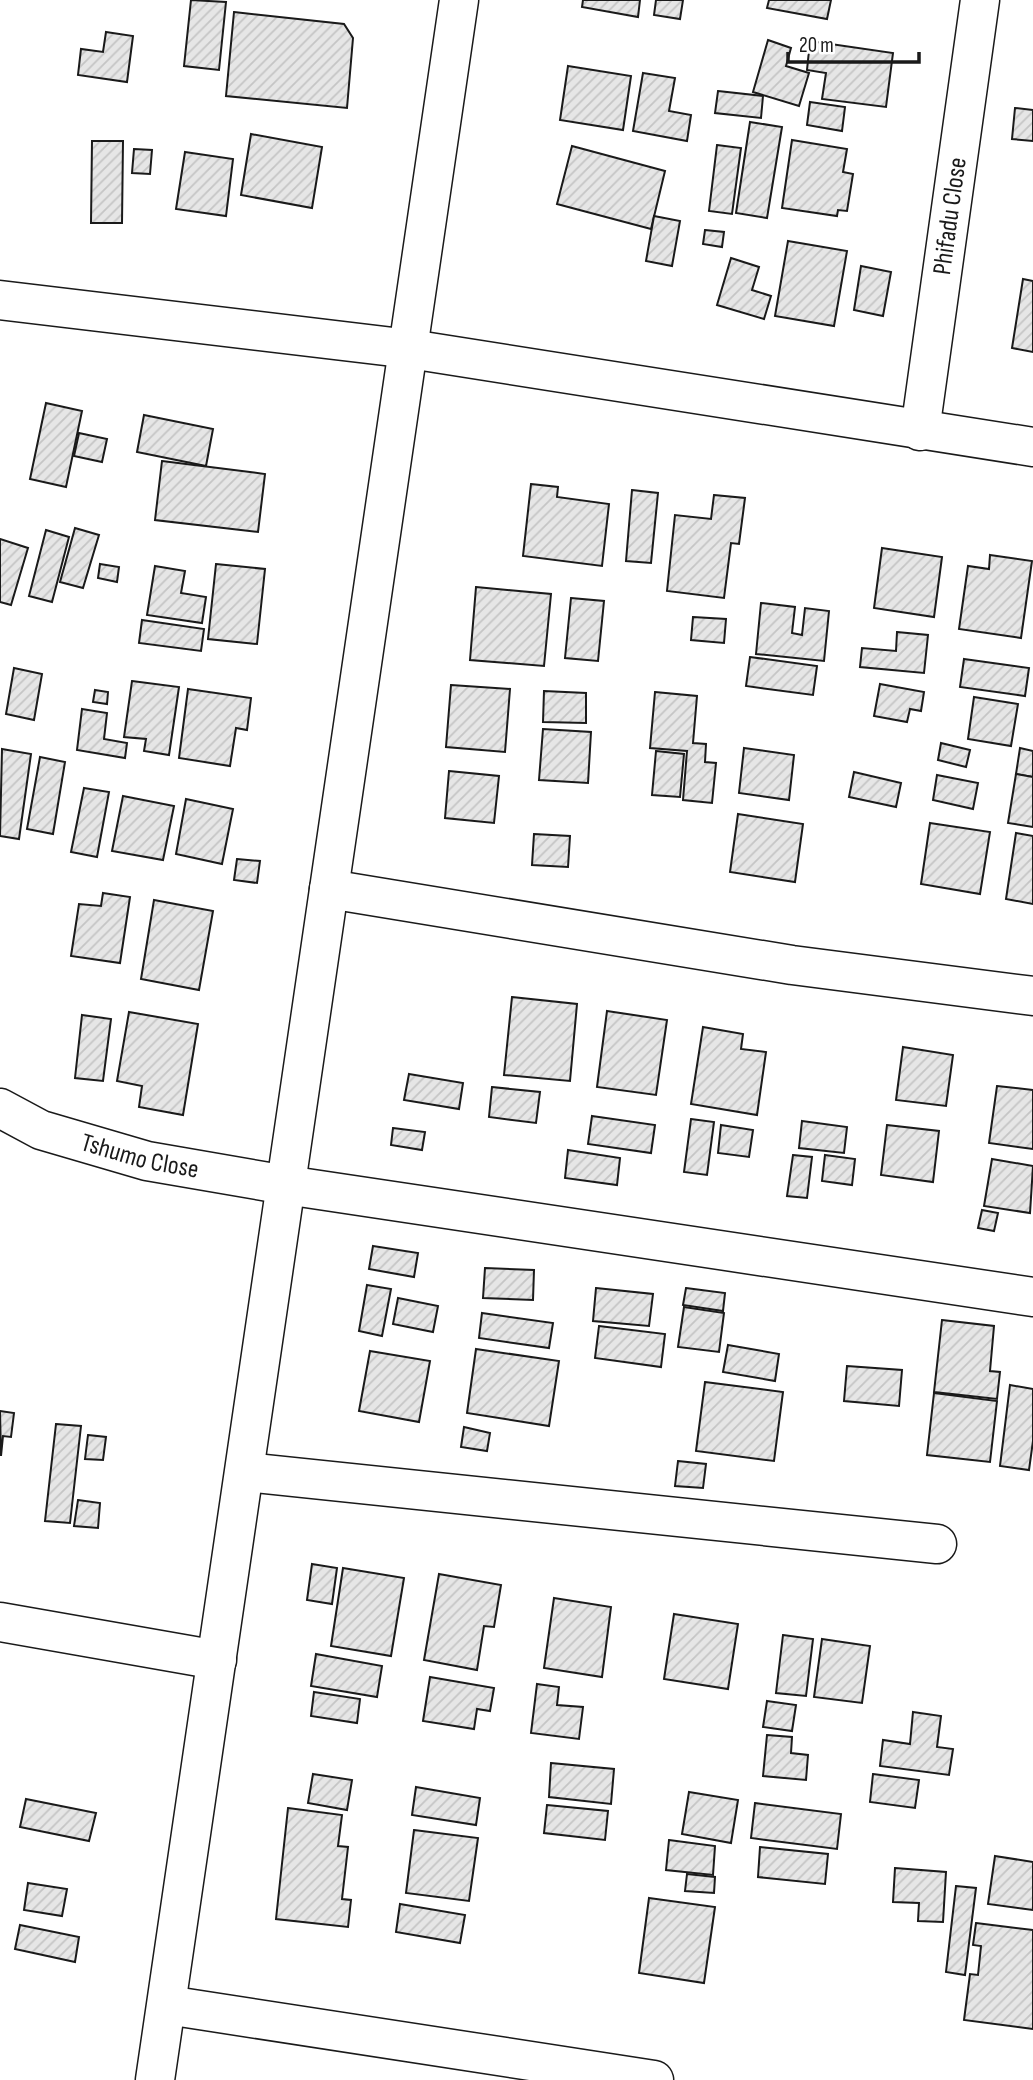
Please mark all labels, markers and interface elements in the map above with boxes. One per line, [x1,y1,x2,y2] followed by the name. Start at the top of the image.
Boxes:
[788,21,919,65] scale bar
[799,33,834,58] text: 20 m
[926,155,973,277] street label: Phifadu Close
[77,1127,201,1185] street label: Tshumo Close

